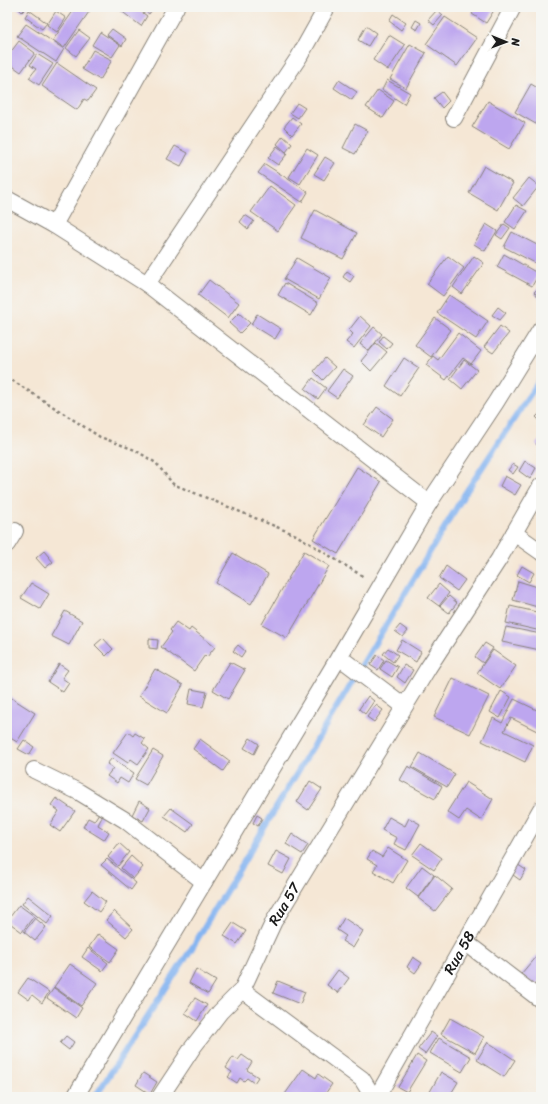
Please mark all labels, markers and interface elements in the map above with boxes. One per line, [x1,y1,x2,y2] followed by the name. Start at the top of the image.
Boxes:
[486,22,526,62] north arrow
[506,37,525,47] text: N
[261,876,308,931] street label: Rua 57
[436,926,482,980] street label: Rua 58

